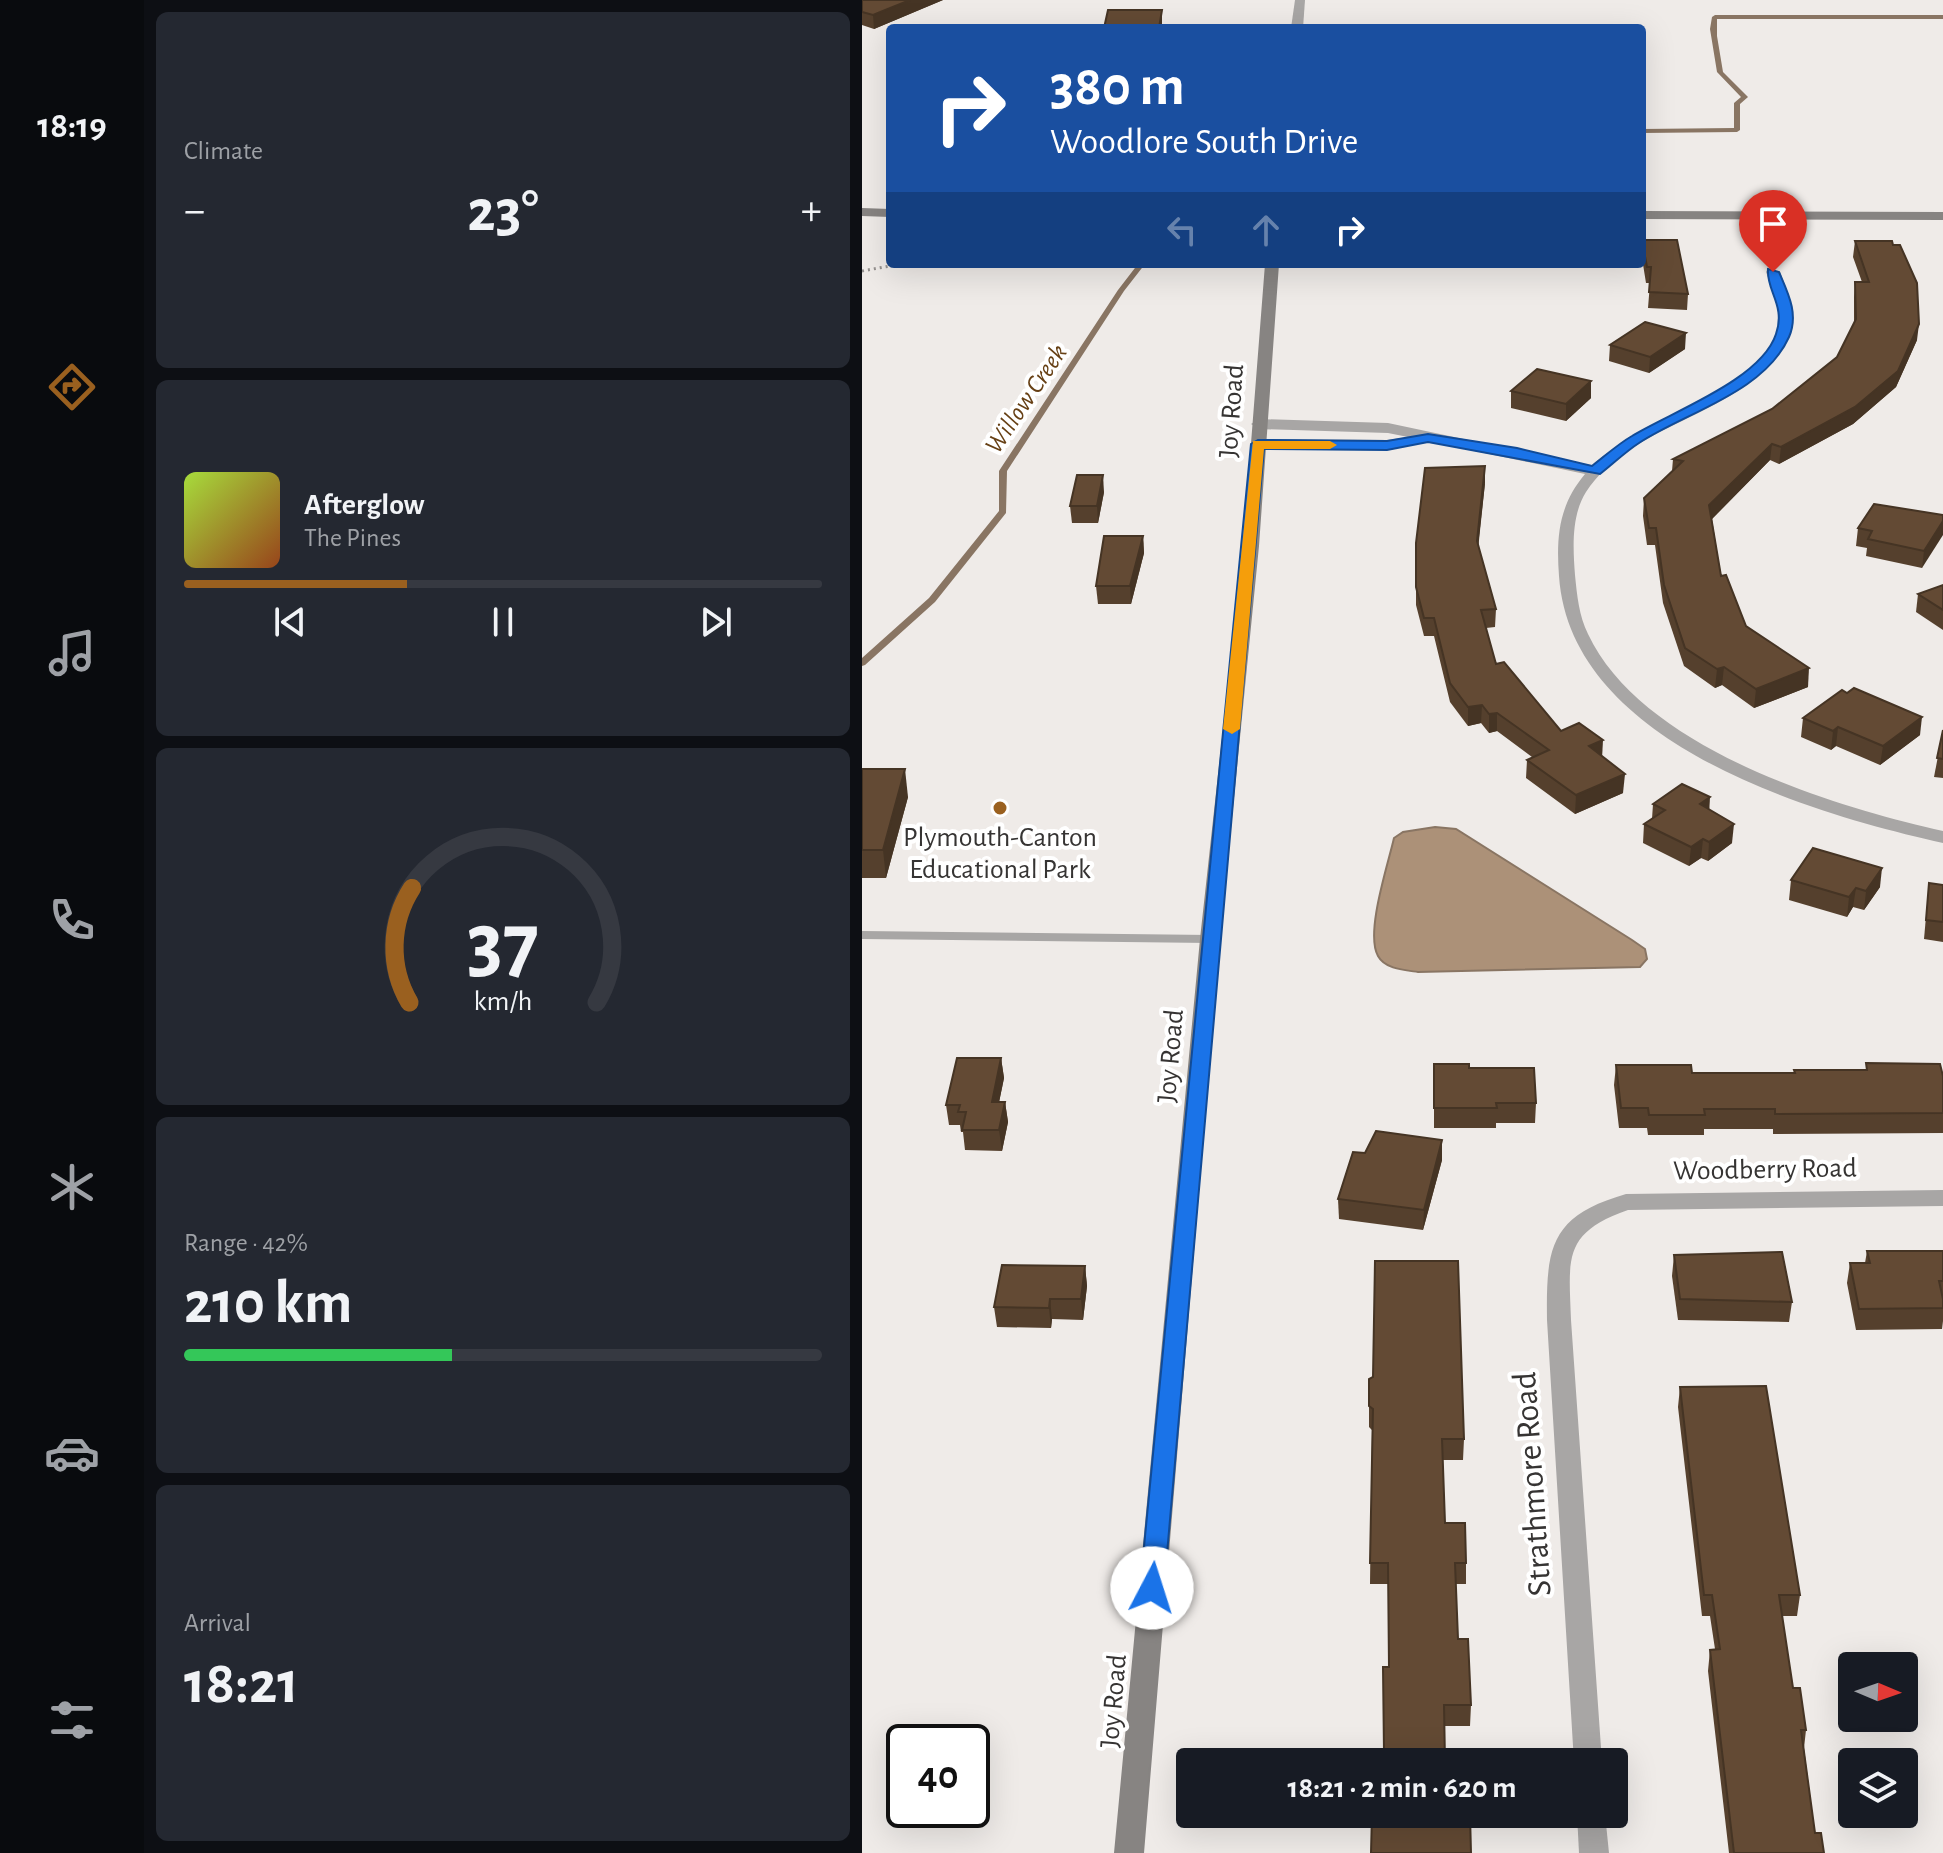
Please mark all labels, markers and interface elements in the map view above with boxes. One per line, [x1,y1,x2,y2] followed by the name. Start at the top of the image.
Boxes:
[918,56,1022,160] icon: right
[1050,59,1185,115] text: 380 m
[37,108,107,144] text: 18:19
[1050,124,1358,160] text: Woodlore South Drive
[184,138,263,164] text: Climate
[467,182,539,242] text: 23°
[184,189,205,233] text: −
[801,189,822,233] text: +
[1739,190,1807,272] pin
[1751,202,1795,246] icon: arrive
[1160,208,1204,252] icon: left
[1244,208,1288,252] icon: ahead
[1328,208,1372,252] icon: right
[980,340,1072,458] water label: Willow Creek
[44,359,100,415] icon: directions
[1215,363,1249,459] street label: Joy Road
[304,490,425,520] text: Afterglow
[304,525,401,551] text: The Pines
[268,600,312,644] icon: previous
[481,600,525,644] icon: pause
[694,600,738,644] icon: next
[44,625,100,681] icon: music
[991,799,1009,817] marker: Plymouth-Canton Educational Park
[903,824,1097,884] place label: Plymouth-Canton Educational Park
[44,892,100,948] icon: phone
[467,901,539,985] text: 37
[474,987,532,1016] text: km/h
[1153,1008,1189,1104] street label: Joy Road
[1673,1154,1857,1186] street label: Woodberry Road
[44,1159,100,1215] icon: climate
[184,1230,308,1256] text: Range · 42%
[184,1274,352,1334] text: 210 km
[1508,1371,1558,1597] street label: Strathmore Road
[44,1425,100,1481] icon: car
[1110,1546,1194,1630] position arrow
[184,1610,251,1636] text: Arrival
[1838,1652,1918,1732] north arrow
[1838,1652,1918,1828] map controls
[1096,1653,1132,1749] street label: Joy Road
[184,1654,299,1714] text: 18:21
[44,1692,100,1748] icon: filters
[886,1724,990,1828] speed limit sign: 40
[1838,1748,1918,1828] button: layers
[1288,1773,1516,1803] text: 18:21 · 2 min · 620 m

